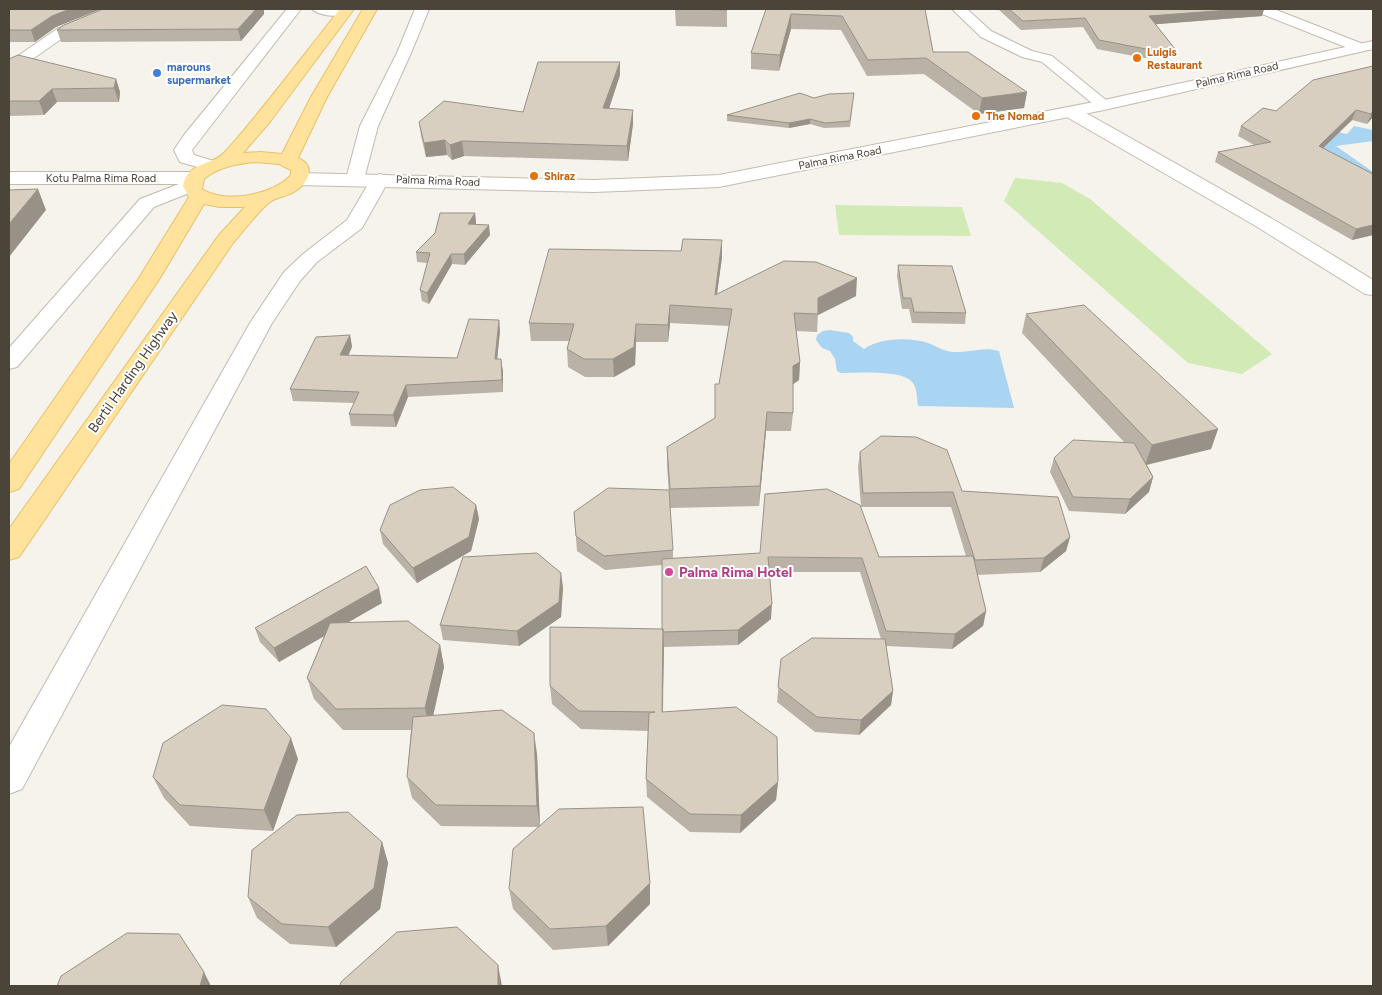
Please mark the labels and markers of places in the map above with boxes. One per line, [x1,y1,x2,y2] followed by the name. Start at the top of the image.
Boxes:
[1147,46,1203,72] place label: Luigis Restaurant
[1131,52,1143,64] marker: Luigis Restaurant
[167,61,232,87] place label: marouns supermarket
[151,67,163,79] marker: marouns supermarket
[970,110,982,122] marker: The Nomad
[986,110,1044,123] place label: The Nomad
[528,170,540,182] marker: Shiraz
[544,170,575,183] place label: Shiraz
[679,564,792,581] place label: Palma Rima Hotel
[663,566,675,578] marker: Palma Rima Hotel

